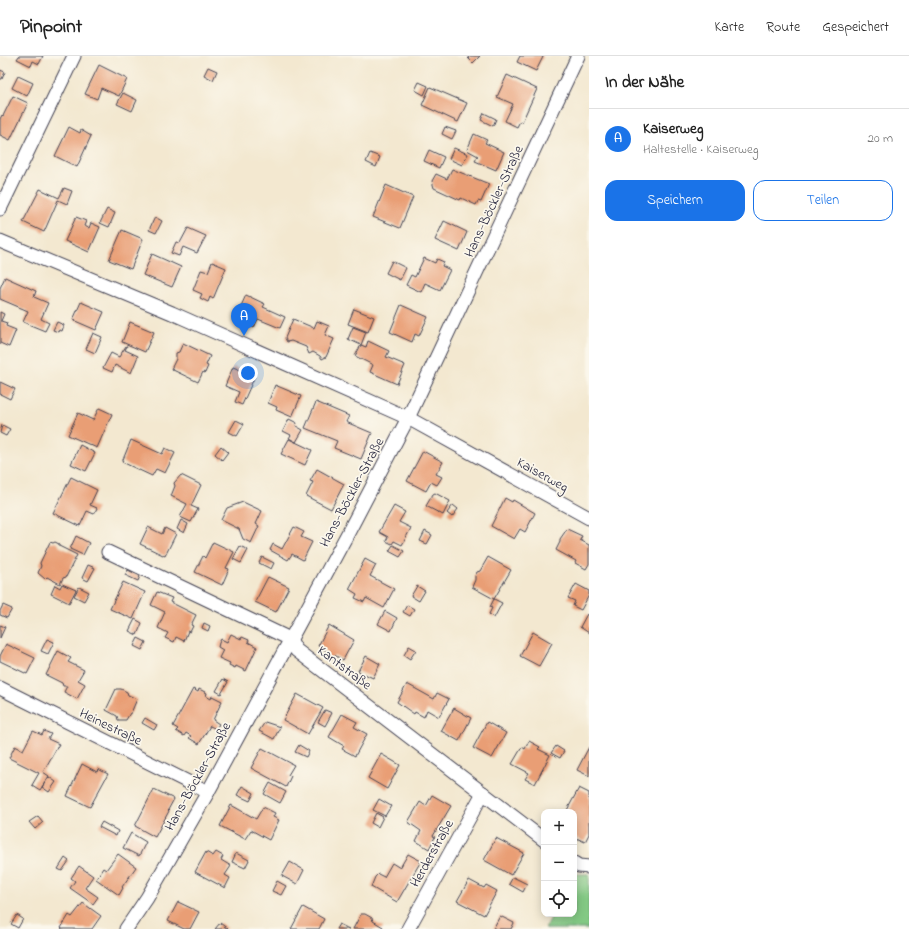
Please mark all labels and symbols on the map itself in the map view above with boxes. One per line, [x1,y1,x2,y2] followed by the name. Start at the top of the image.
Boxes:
[459,142,530,261] street label: Hans-Böckler-Straße
[231,303,257,336] pin: A
[238,363,258,383] your location
[315,434,390,551] street label: Hans-Böckler-Straße
[512,452,572,499] street label: Kaiserweg
[313,641,376,696] street label: Kantstraße
[75,703,146,752] street label: Heinestraße
[160,718,237,835] street label: Hans-Böckler-Straße
[405,815,460,891] street label: Herderstraße

